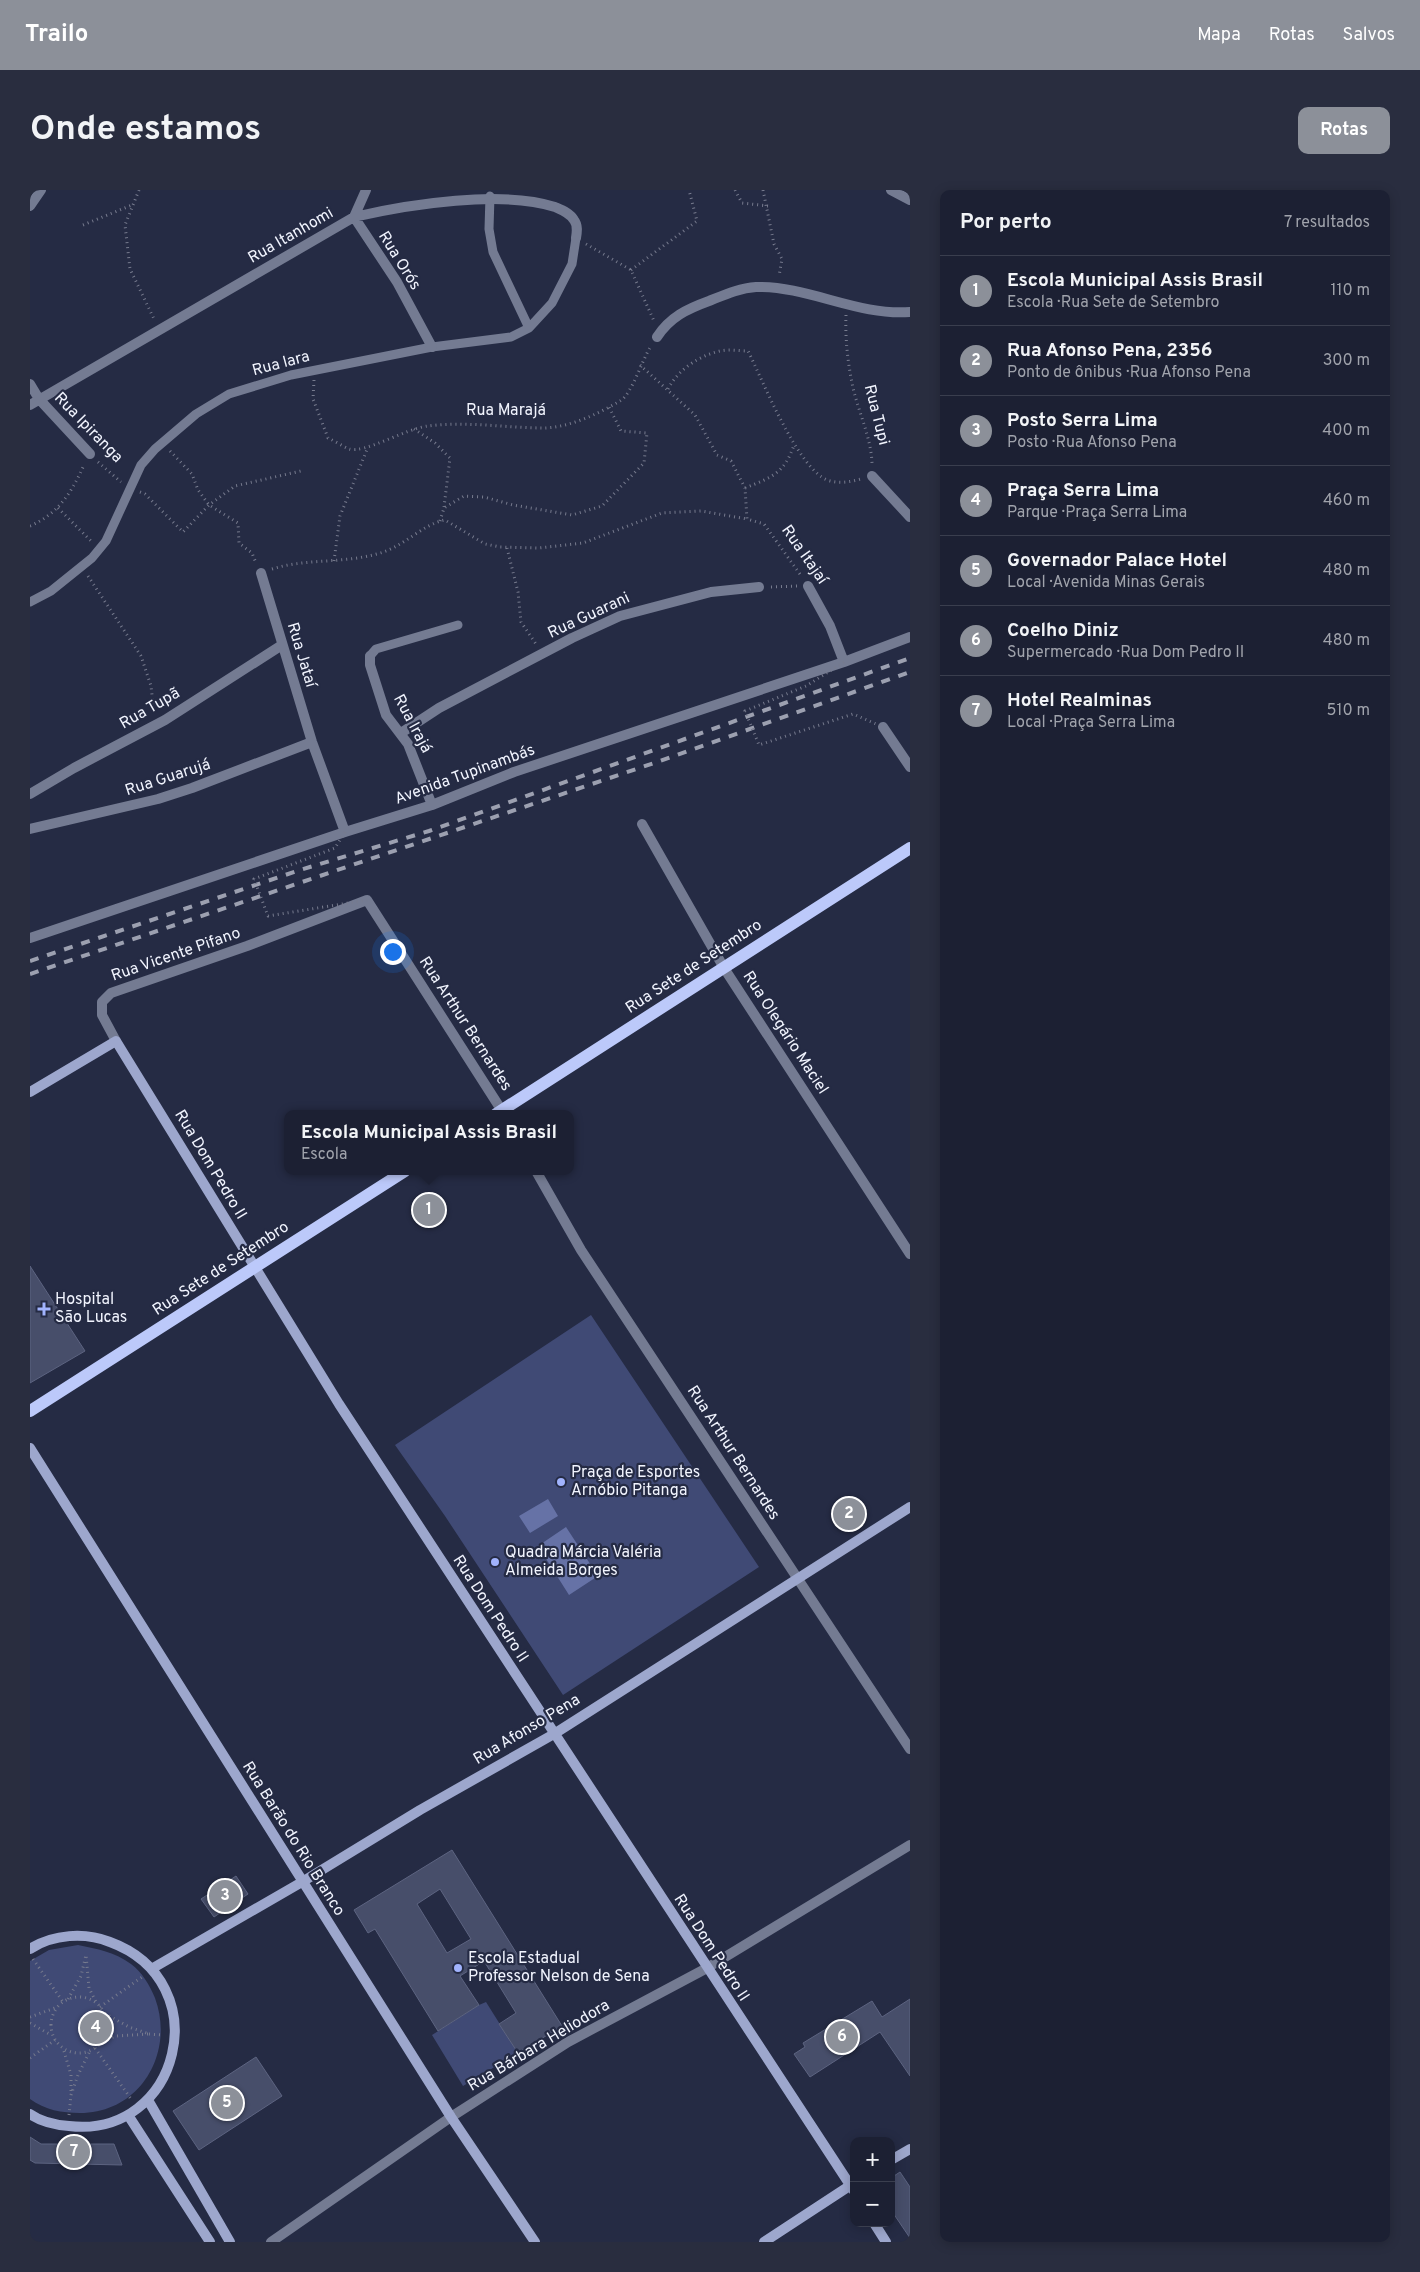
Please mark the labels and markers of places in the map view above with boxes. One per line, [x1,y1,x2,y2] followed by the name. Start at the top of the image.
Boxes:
[413,1191,445,1229] pin: 1
[55,1290,127,1328] place label: Hospital São Lucas
[37,1302,51,1316] marker: Hospital São Lucas
[571,1463,700,1501] place label: Praça de Esportes Arnóbio Pitanga
[555,1476,567,1488] marker: Praça de Esportes Arnóbio Pitanga
[833,1495,865,1533] pin: 2
[505,1543,661,1581] place label: Quadra Márcia Valéria Almeida Borges
[489,1556,501,1568] marker: Quadra Márcia Valéria Almeida Borges
[209,1877,241,1915] pin: 3
[468,1949,650,1987] place label: Escola Estadual Professor Nelson de Sena
[452,1962,464,1974] marker: Escola Estadual Professor Nelson de Sena
[80,2009,112,2047] pin: 4
[826,2018,858,2056] pin: 6
[211,2084,243,2122] pin: 5
[58,2133,90,2171] pin: 7

